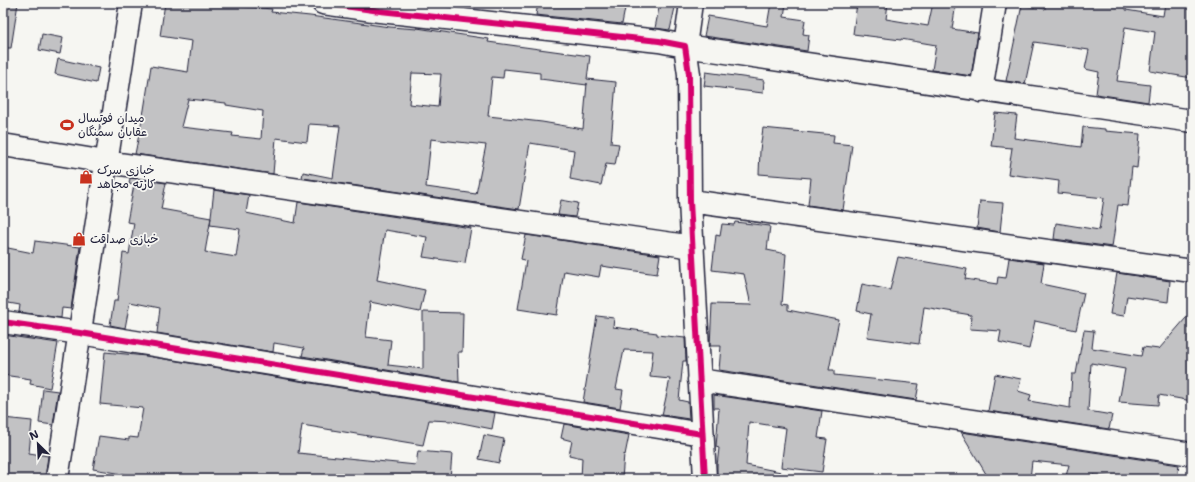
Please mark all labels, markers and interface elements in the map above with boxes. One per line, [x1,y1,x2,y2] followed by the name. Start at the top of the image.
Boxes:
[78,110,147,140] place label: میدان فوتسال عقابان سمنگان
[59,117,75,133] sports icon: میدان فوتسال عقابان سمنگان
[97,162,155,192] place label: خبازی سرک کارته مجاهد
[78,169,94,185] shop icon: خبازی سرک کارته مجاهد
[71,231,87,247] shop icon: خبازی صداقت
[90,231,158,247] place label: خبازی صداقت
[18,424,58,464] north arrow
[27,427,41,444] text: N

